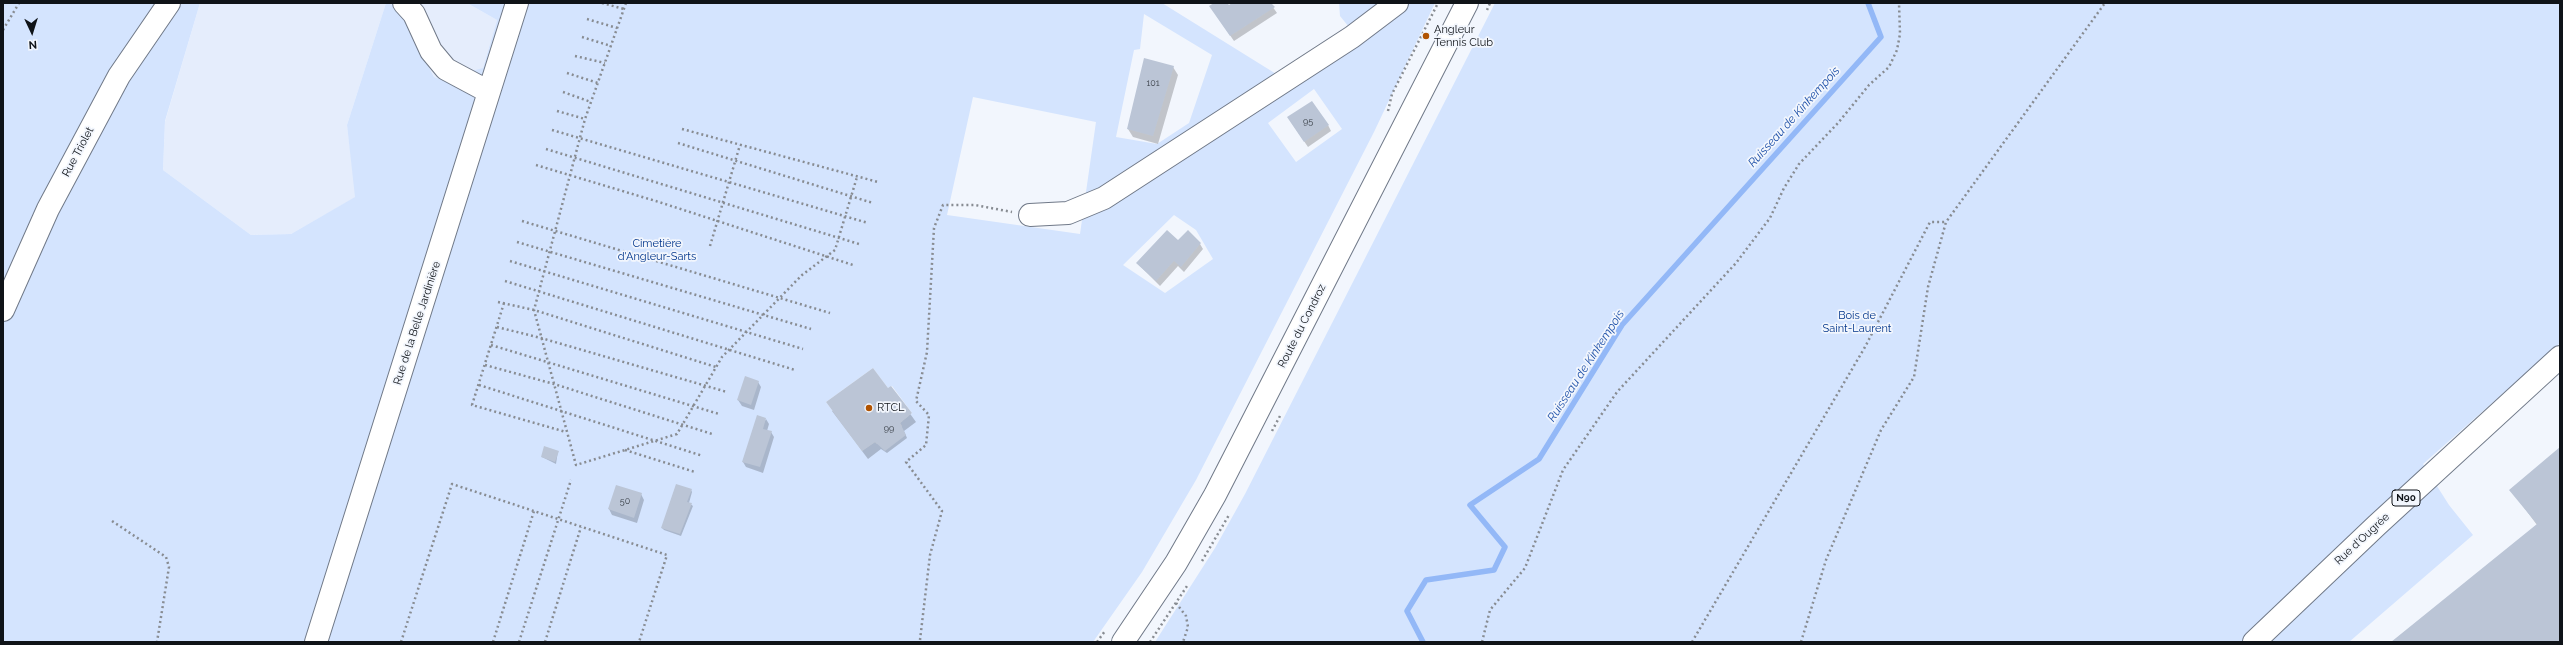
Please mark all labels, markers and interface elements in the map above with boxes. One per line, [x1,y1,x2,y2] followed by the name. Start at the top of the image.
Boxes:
[12,12,52,52] north arrow
[1434,23,1493,49] place label: Angleur Tennis Club
[1421,31,1431,41] marker: Angleur Tennis Club
[28,38,38,51] text: N
[1745,64,1843,170] water label: Ruisseau de Kinkempois
[1146,78,1160,88] house number: 101
[1303,116,1313,126] house number: 95
[59,125,97,179] street label: Rue Triolet
[618,237,696,263] park label: Cimetière d'Angleur-Sarts
[391,259,443,387] street label: Rue de la Belle Jardinière
[1275,282,1329,370] street label: Route du Condroz
[1545,307,1627,425] water label: Ruisseau de Kinkempois
[1823,309,1891,335] park label: Bois de Saint-Laurent
[877,401,904,415] place label: RTCL
[864,403,874,413] marker: RTCL
[884,423,894,433] house number: 99
[2392,490,2420,506] road number: N90
[620,496,630,506] house number: 50
[2332,510,2392,568] street label: Rue d'Ougrée

